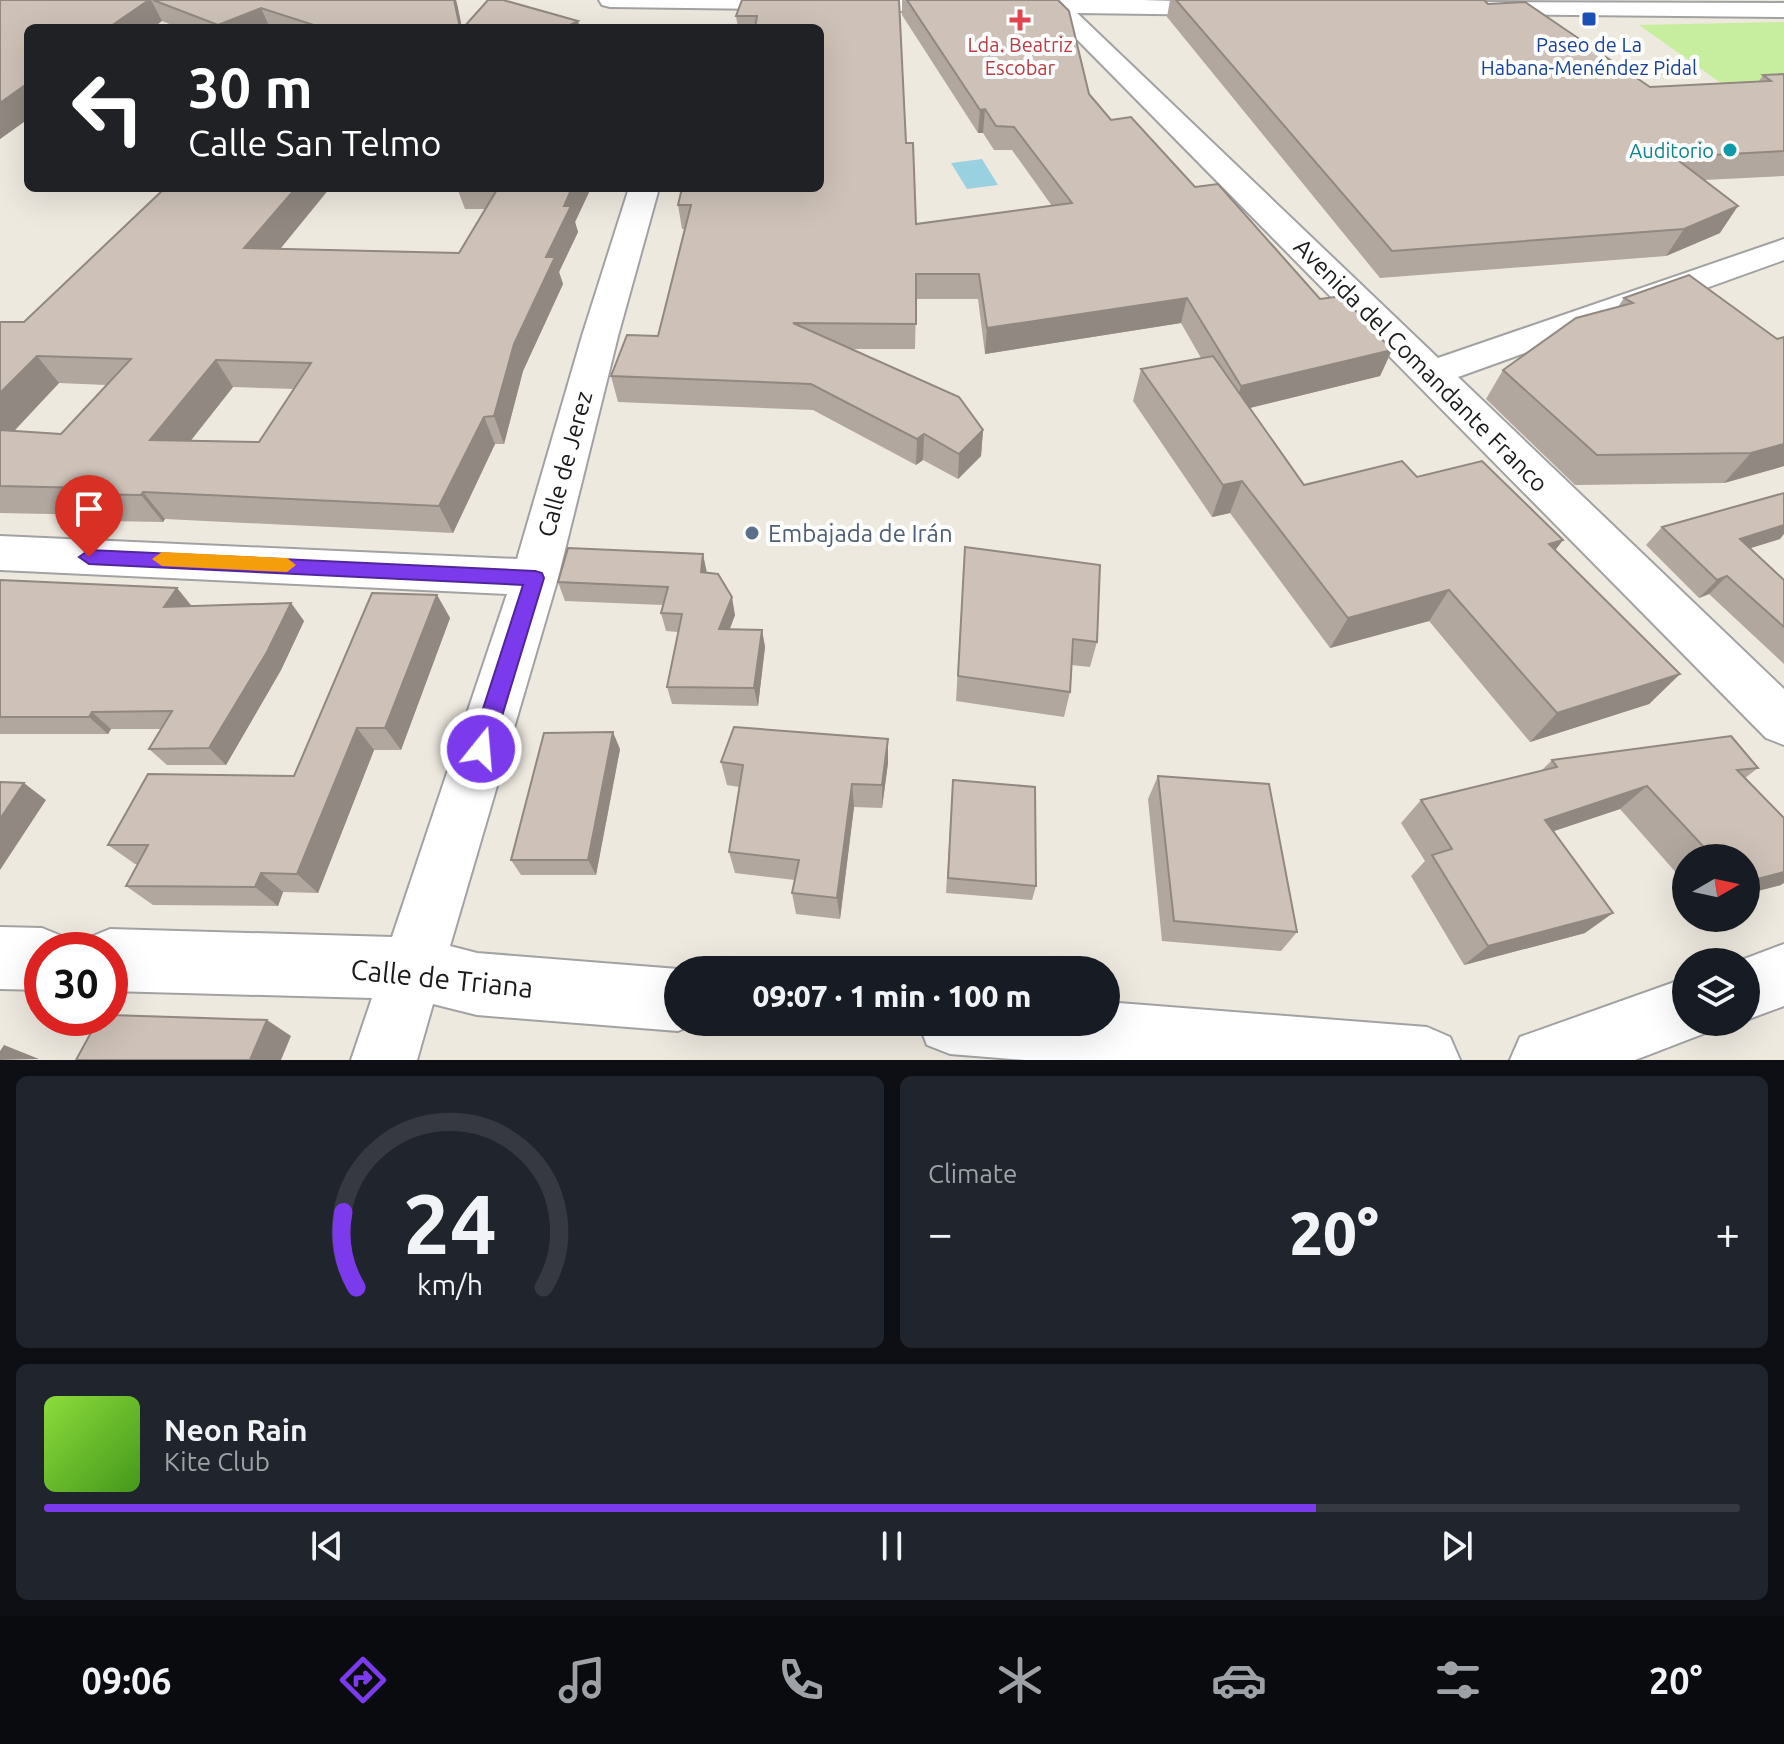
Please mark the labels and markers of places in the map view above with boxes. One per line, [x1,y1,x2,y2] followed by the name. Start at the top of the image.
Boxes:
[1580,10,1598,28] marker: Paseo de La Habana-Menéndez Pidal
[1011,11,1029,29] marker: Lda. Beatriz Escobar
[967,33,1073,79] place label: Lda. Beatriz Escobar
[1481,33,1697,79] place label: Paseo de La Habana-Menéndez Pidal
[1629,139,1714,162] place label: Auditorio
[1721,141,1739,159] marker: Auditorio
[55,475,123,557] pin
[768,520,953,547] place label: Embajada de Irán
[743,524,761,542] marker: Embajada de Irán

